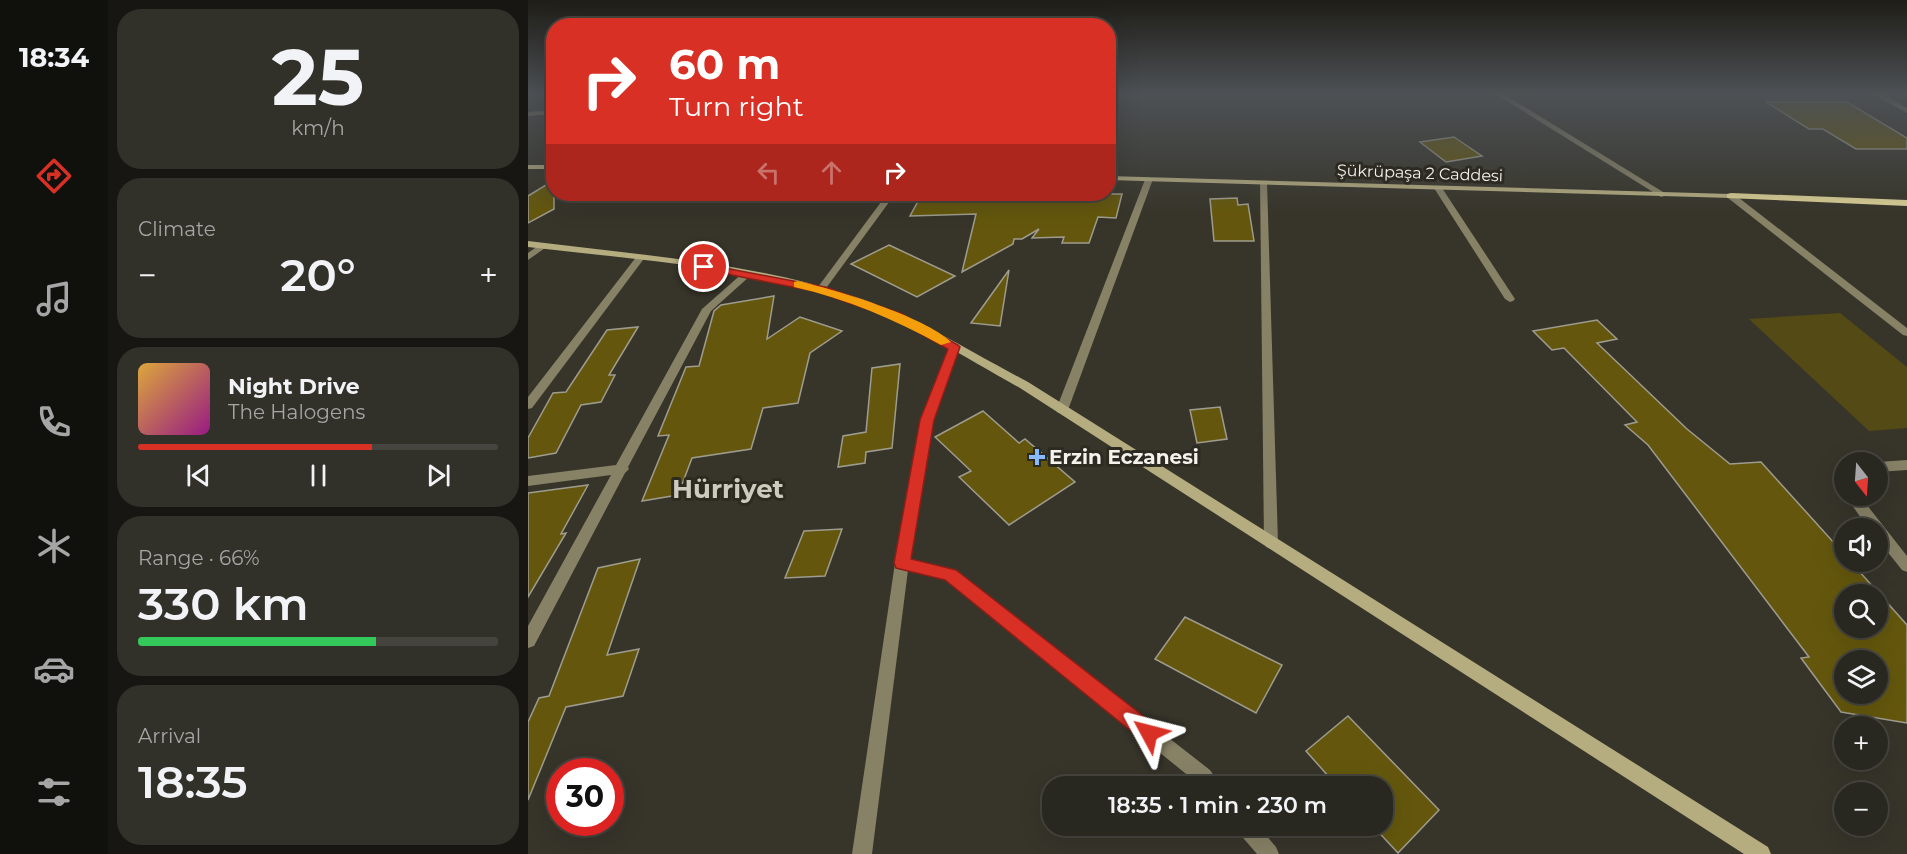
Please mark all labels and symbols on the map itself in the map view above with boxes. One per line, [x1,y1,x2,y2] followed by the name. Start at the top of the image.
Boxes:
[1337,161,1503,185] street label: Şükrüpaşa 2 Caddesi
[678,241,729,292] pin
[1049,445,1199,469] place label: Erzin Eczanesi
[1030,450,1044,464] marker: Erzin Eczanesi
[1834,452,1888,506] north arrow
[672,473,784,505] district label: Hürriyet
[1117,701,1181,765] position arrow
[546,758,624,836] speed limit sign: 30

